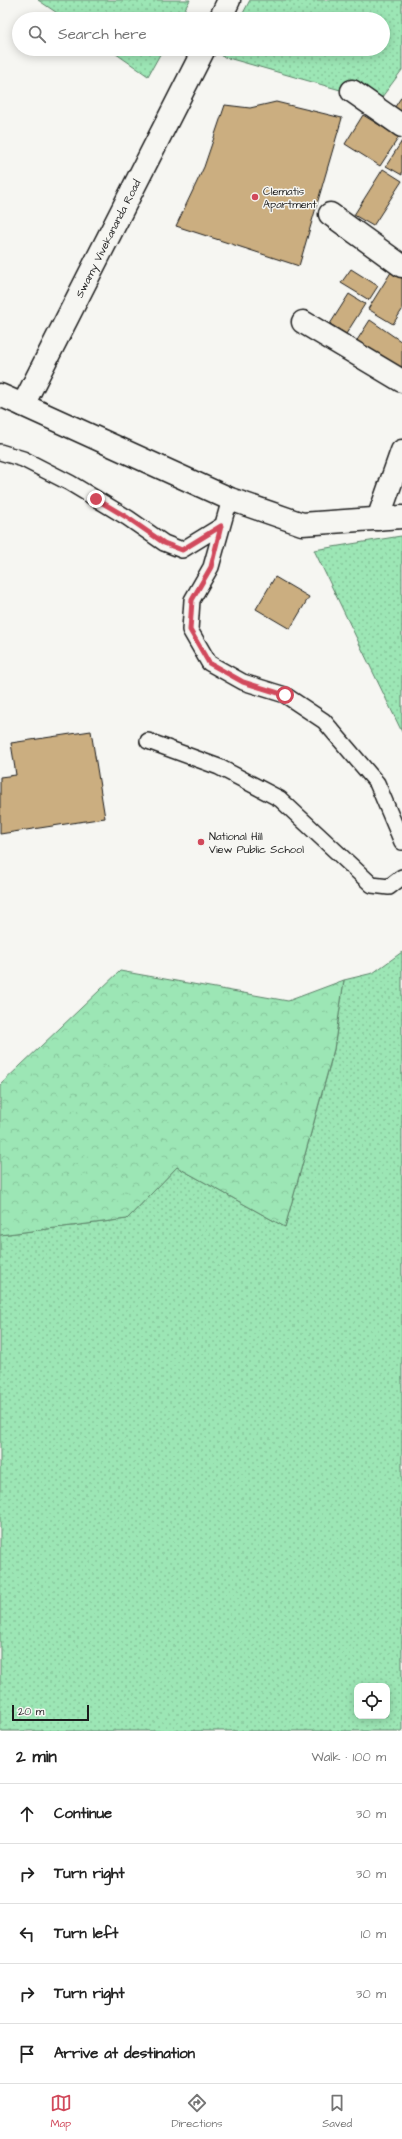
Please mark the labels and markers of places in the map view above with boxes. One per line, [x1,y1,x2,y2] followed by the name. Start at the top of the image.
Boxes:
[263,184,317,212] place label: Clematis Apartment
[250,192,260,202] marker: Clematis Apartment
[209,829,304,857] place label: National Hill View Public School
[196,837,206,847] marker: National Hill View Public School

